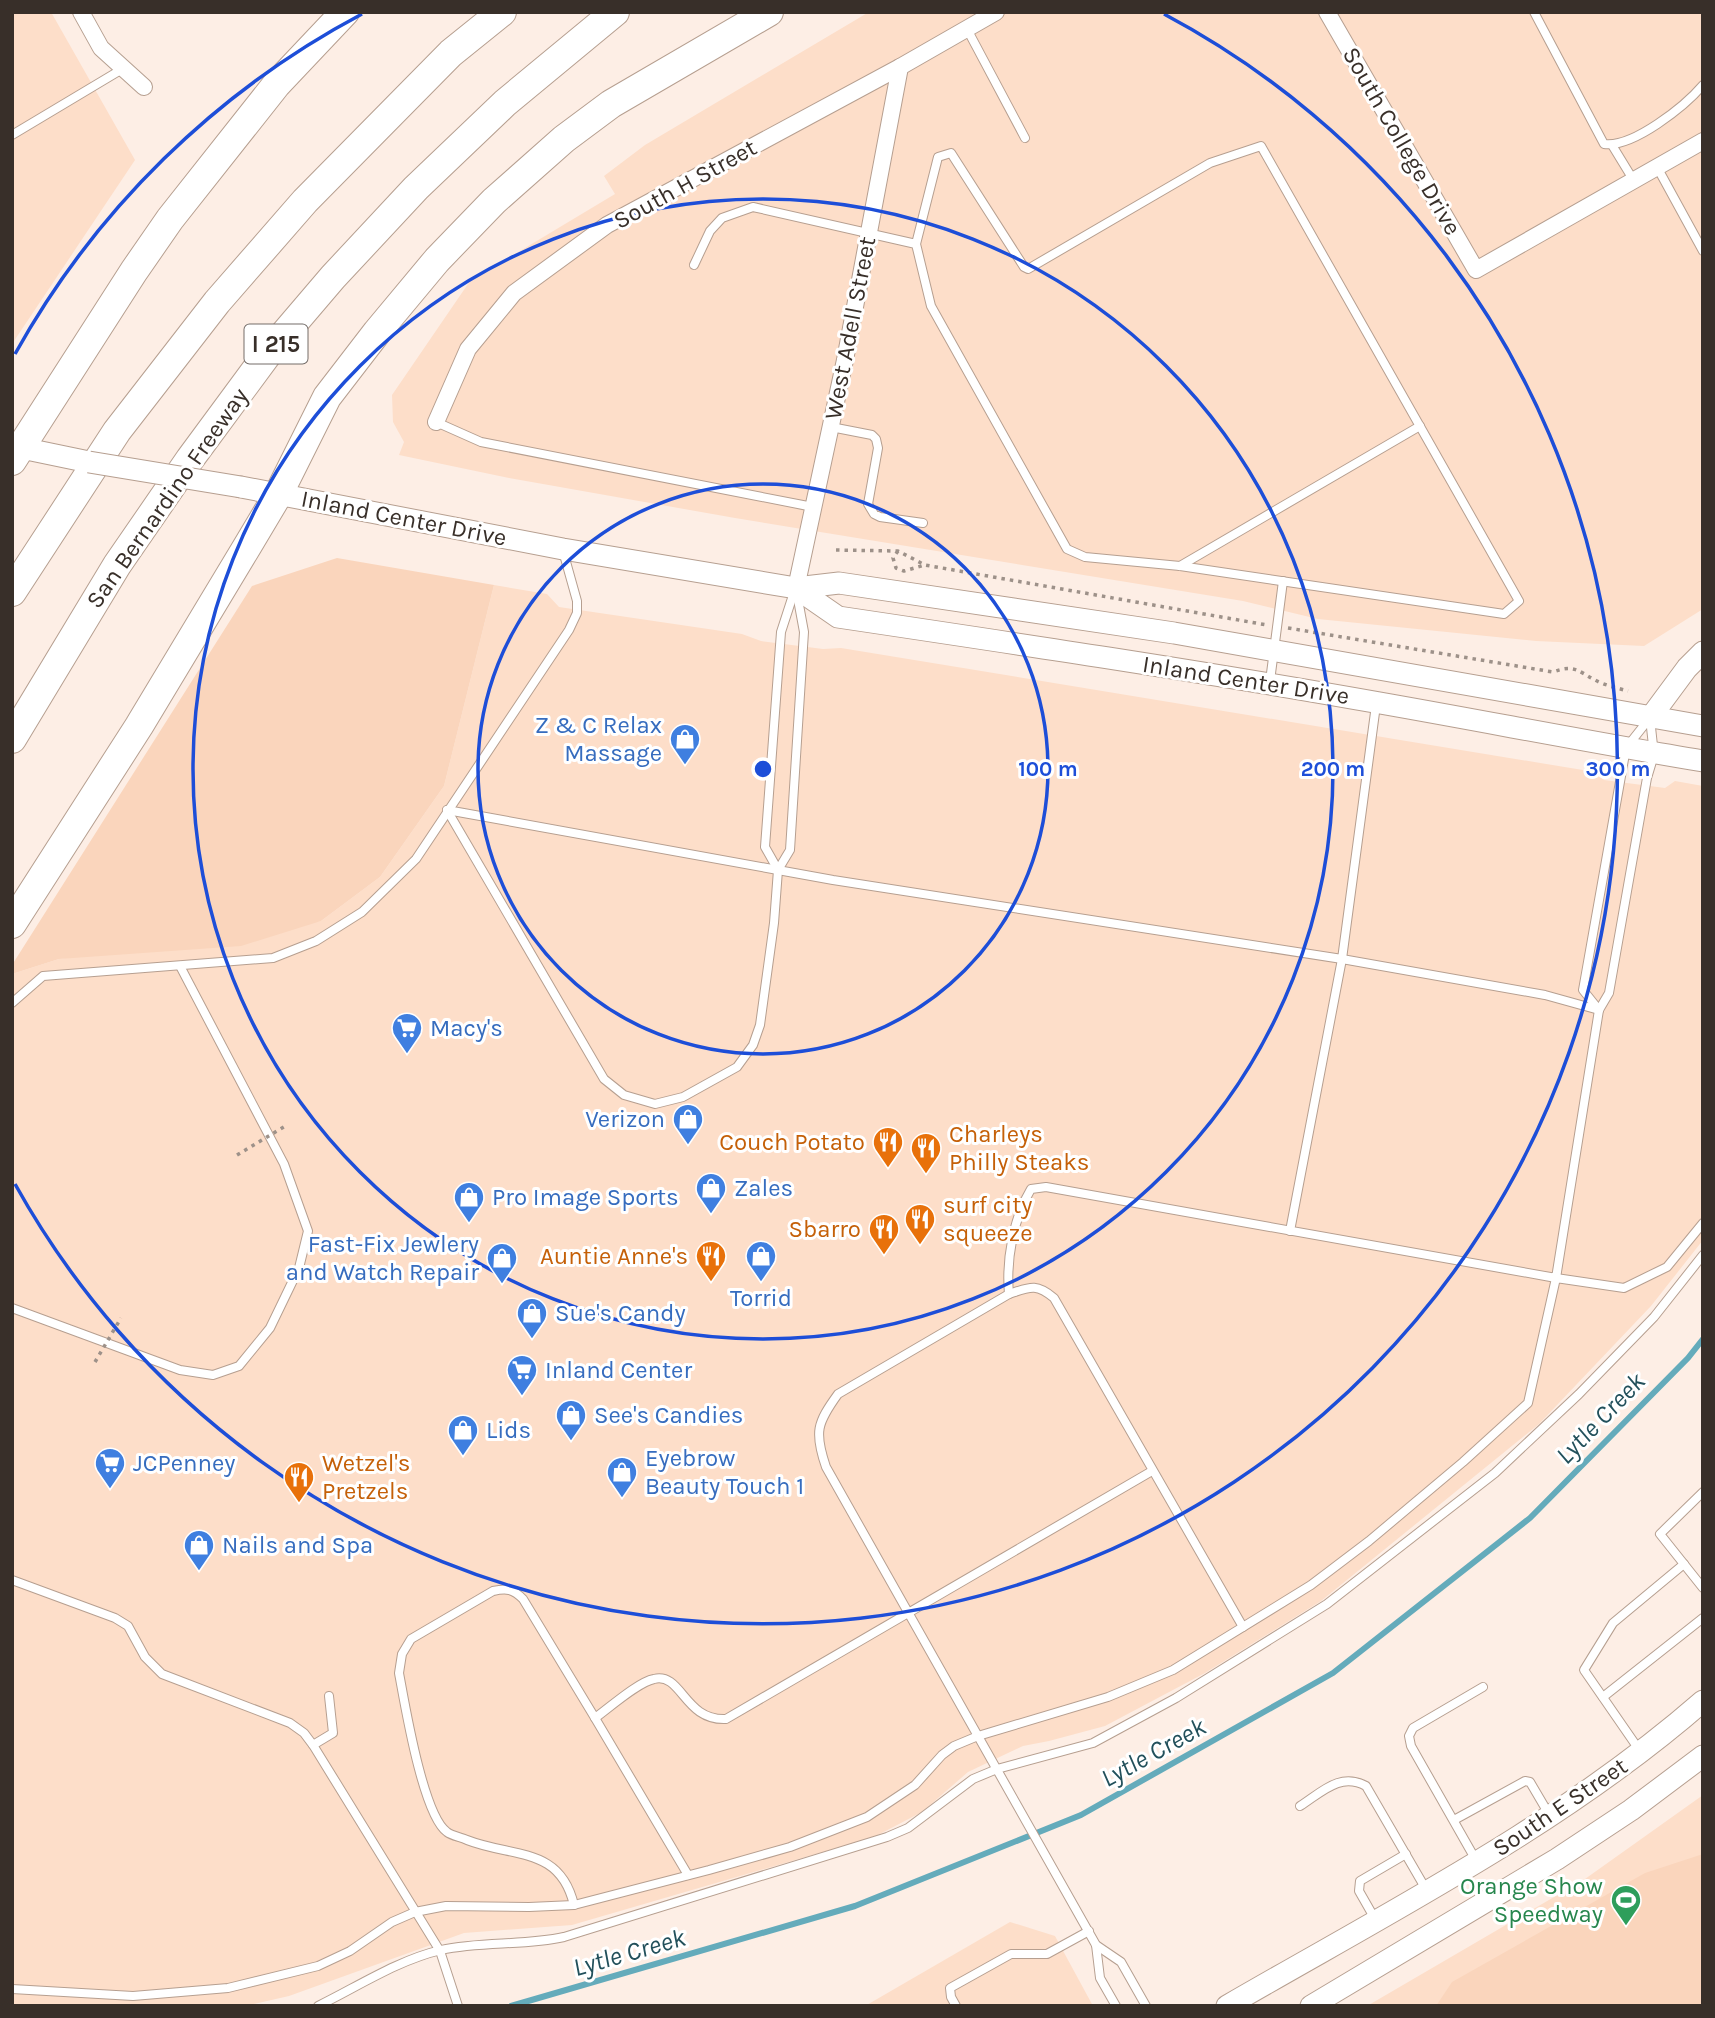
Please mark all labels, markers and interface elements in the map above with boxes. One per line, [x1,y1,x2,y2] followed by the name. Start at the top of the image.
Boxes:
[1337,42,1467,240] street label: South College Drive
[609,133,761,235] street label: South H Street
[819,234,881,422] street label: West Adell Street
[244,324,308,364] road number: I 215
[80,382,254,614] street label: San Bernardino Freeway
[299,484,509,552] street label: Inland Center Drive
[1141,650,1351,710] street label: Inland Center Drive
[535,711,662,767] place label: Z & C Relax Massage
[668,722,702,766] shop icon: Z & C Relax Massage
[751,757,775,781] centre of rings
[1018,757,1078,781] text: 100 m
[1301,757,1365,781] text: 200 m
[1586,757,1650,781] text: 300 m
[390,1011,424,1055] supermarket icon: Macy's
[430,1014,503,1042] place label: Macy's
[671,1102,705,1146] shop icon: Verizon
[585,1105,665,1133] place label: Verizon
[949,1120,1089,1176] place label: Charleys Philly Steaks
[871,1125,905,1169] restaurant icon: Couch Potato
[719,1128,865,1156] place label: Couch Potato
[909,1131,943,1175] restaurant icon: Charleys Philly Steaks
[694,1171,728,1215] shop icon: Zales
[734,1174,793,1202] place label: Zales
[452,1180,486,1224] shop icon: Pro Image Sports
[492,1183,679,1211] place label: Pro Image Sports
[943,1191,1033,1247] place label: surf city squeeze
[903,1202,937,1246] restaurant icon: surf city squeeze
[867,1212,901,1256] restaurant icon: Sbarro
[789,1215,861,1243] place label: Sbarro
[286,1230,479,1286] place label: Fast-Fix Jewlery and Watch Repair
[694,1239,728,1283] restaurant icon: Auntie Anne's
[744,1239,778,1283] shop icon: Torrid
[485,1241,519,1285] shop icon: Fast-Fix Jewlery and Watch Repair
[540,1242,688,1270] place label: Auntie Anne's
[730,1284,792,1312] place label: Torrid
[515,1296,549,1340] shop icon: Sue's Candy
[555,1299,686,1327] place label: Sue's Candy
[505,1353,539,1397] supermarket icon: Inland Center
[545,1356,692,1384] place label: Inland Center
[1549,1366,1652,1471] water label: Lytle Creek
[554,1398,588,1442] shop icon: See's Candies
[594,1401,743,1429] place label: See's Candies
[446,1413,480,1457] shop icon: Lids
[486,1416,531,1444] place label: Lids
[645,1444,804,1500] place label: Eyebrow Beauty Touch 1
[93,1446,127,1490] supermarket icon: JCPenney
[133,1449,235,1477] place label: JCPenney
[322,1449,410,1505] place label: Wetzel's Pretzels
[605,1455,639,1499] shop icon: Eyebrow Beauty Touch 1
[282,1460,316,1504] restaurant icon: Wetzel's Pretzels
[182,1528,216,1572] shop icon: Nails and Spa
[222,1531,373,1559] place label: Nails and Spa
[1095,1711,1212,1794] water label: Lytle Creek
[1487,1752,1633,1862] street label: South E Street
[1460,1872,1603,1928] place label: Orange Show Speedway
[1609,1883,1643,1927] sports icon: Orange Show Speedway
[569,1921,690,1983] water label: Lytle Creek

